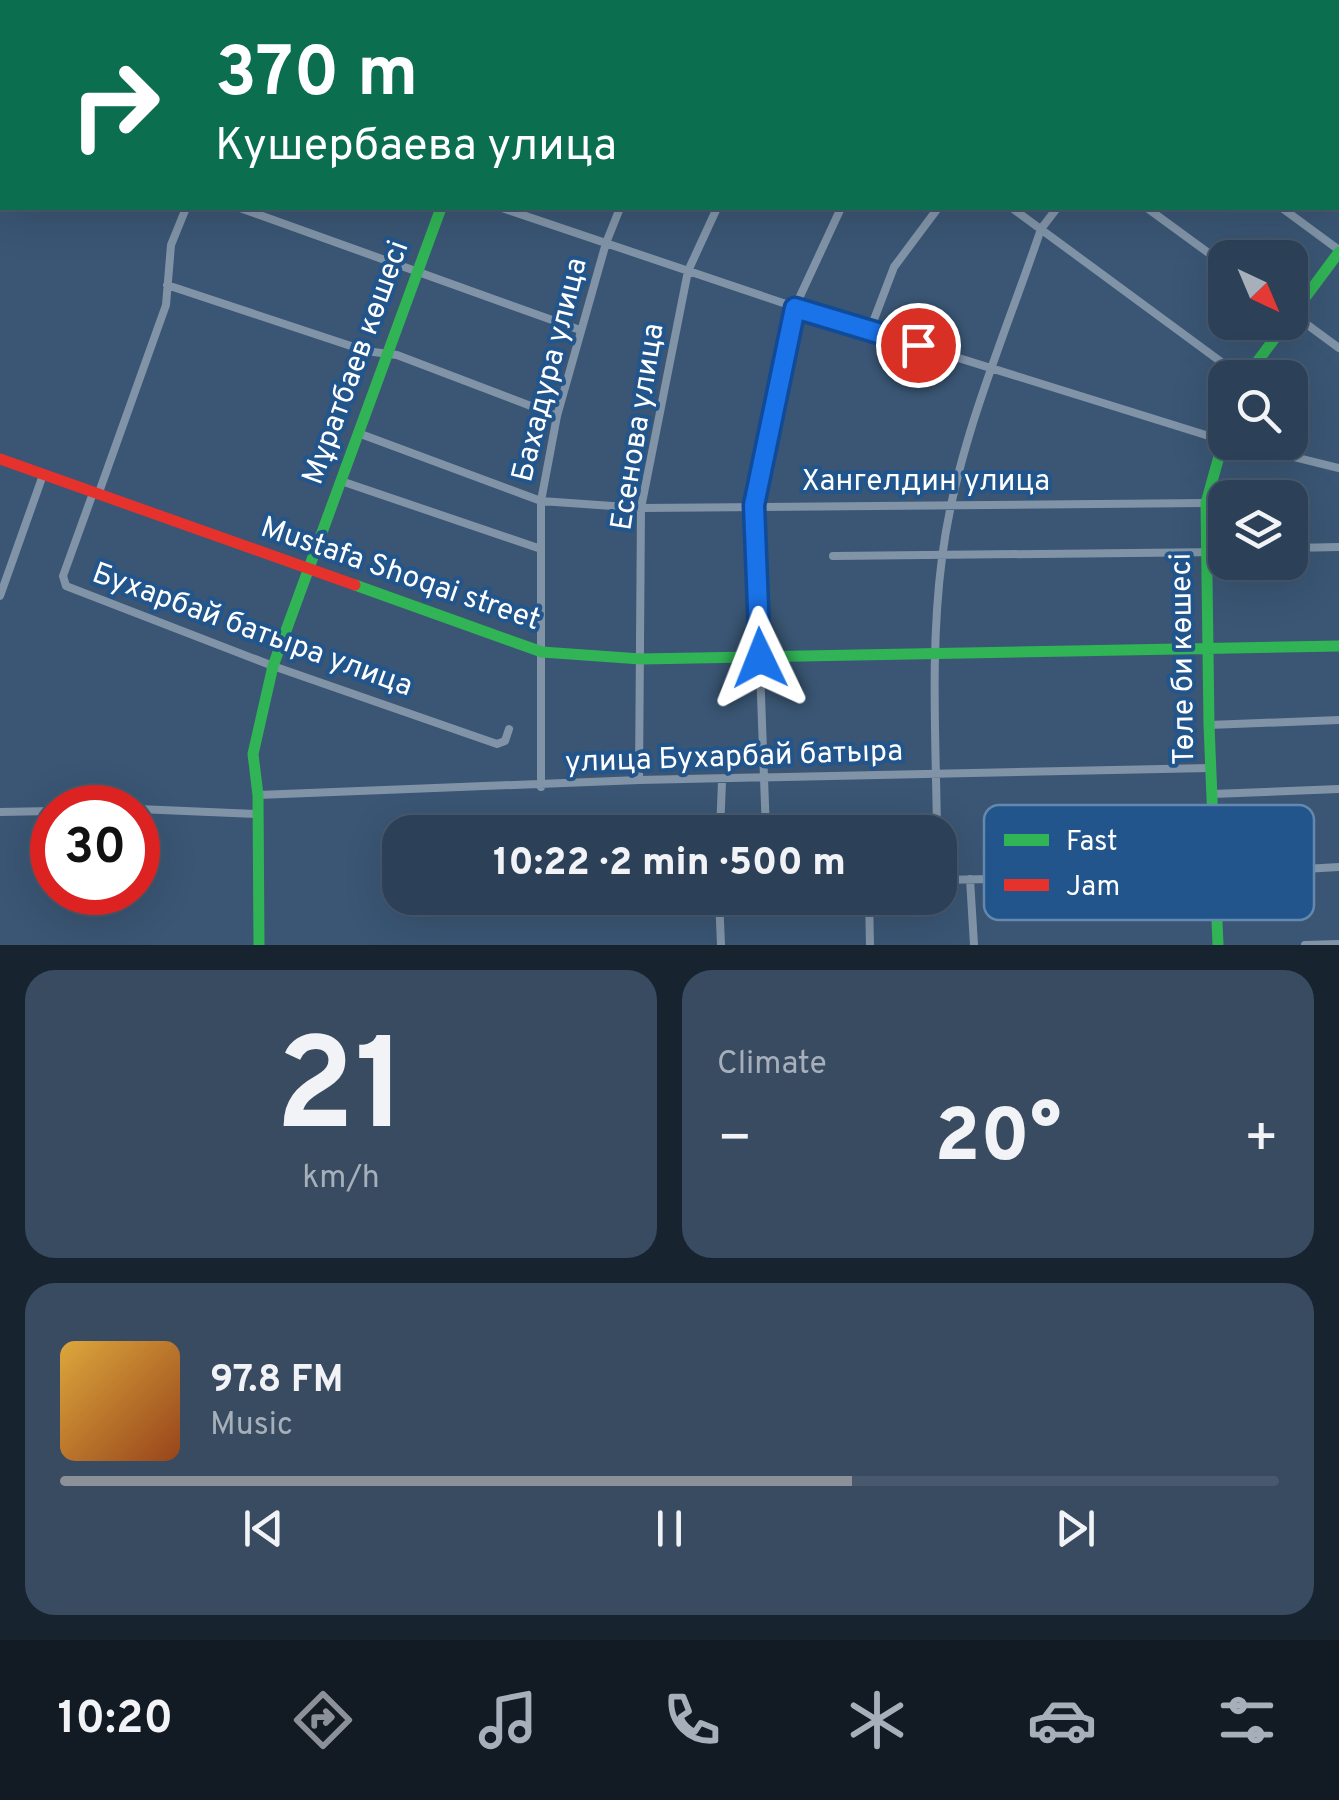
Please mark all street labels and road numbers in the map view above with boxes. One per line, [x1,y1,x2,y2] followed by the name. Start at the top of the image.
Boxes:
[296,236,418,490] street label: Мұратбаев көшесі
[505,254,597,486] street label: Бахадура улица
[604,321,674,533] street label: Есенова улица
[802,464,1050,501] street label: Хангелдин улица
[255,510,545,640] street label: Mustafa Shoqai street
[1164,553,1204,765] street label: Төле би көшесі
[87,556,417,706] street label: Бухарбай батыра улица
[564,734,904,782] street label: улица Бухарбай батыра

